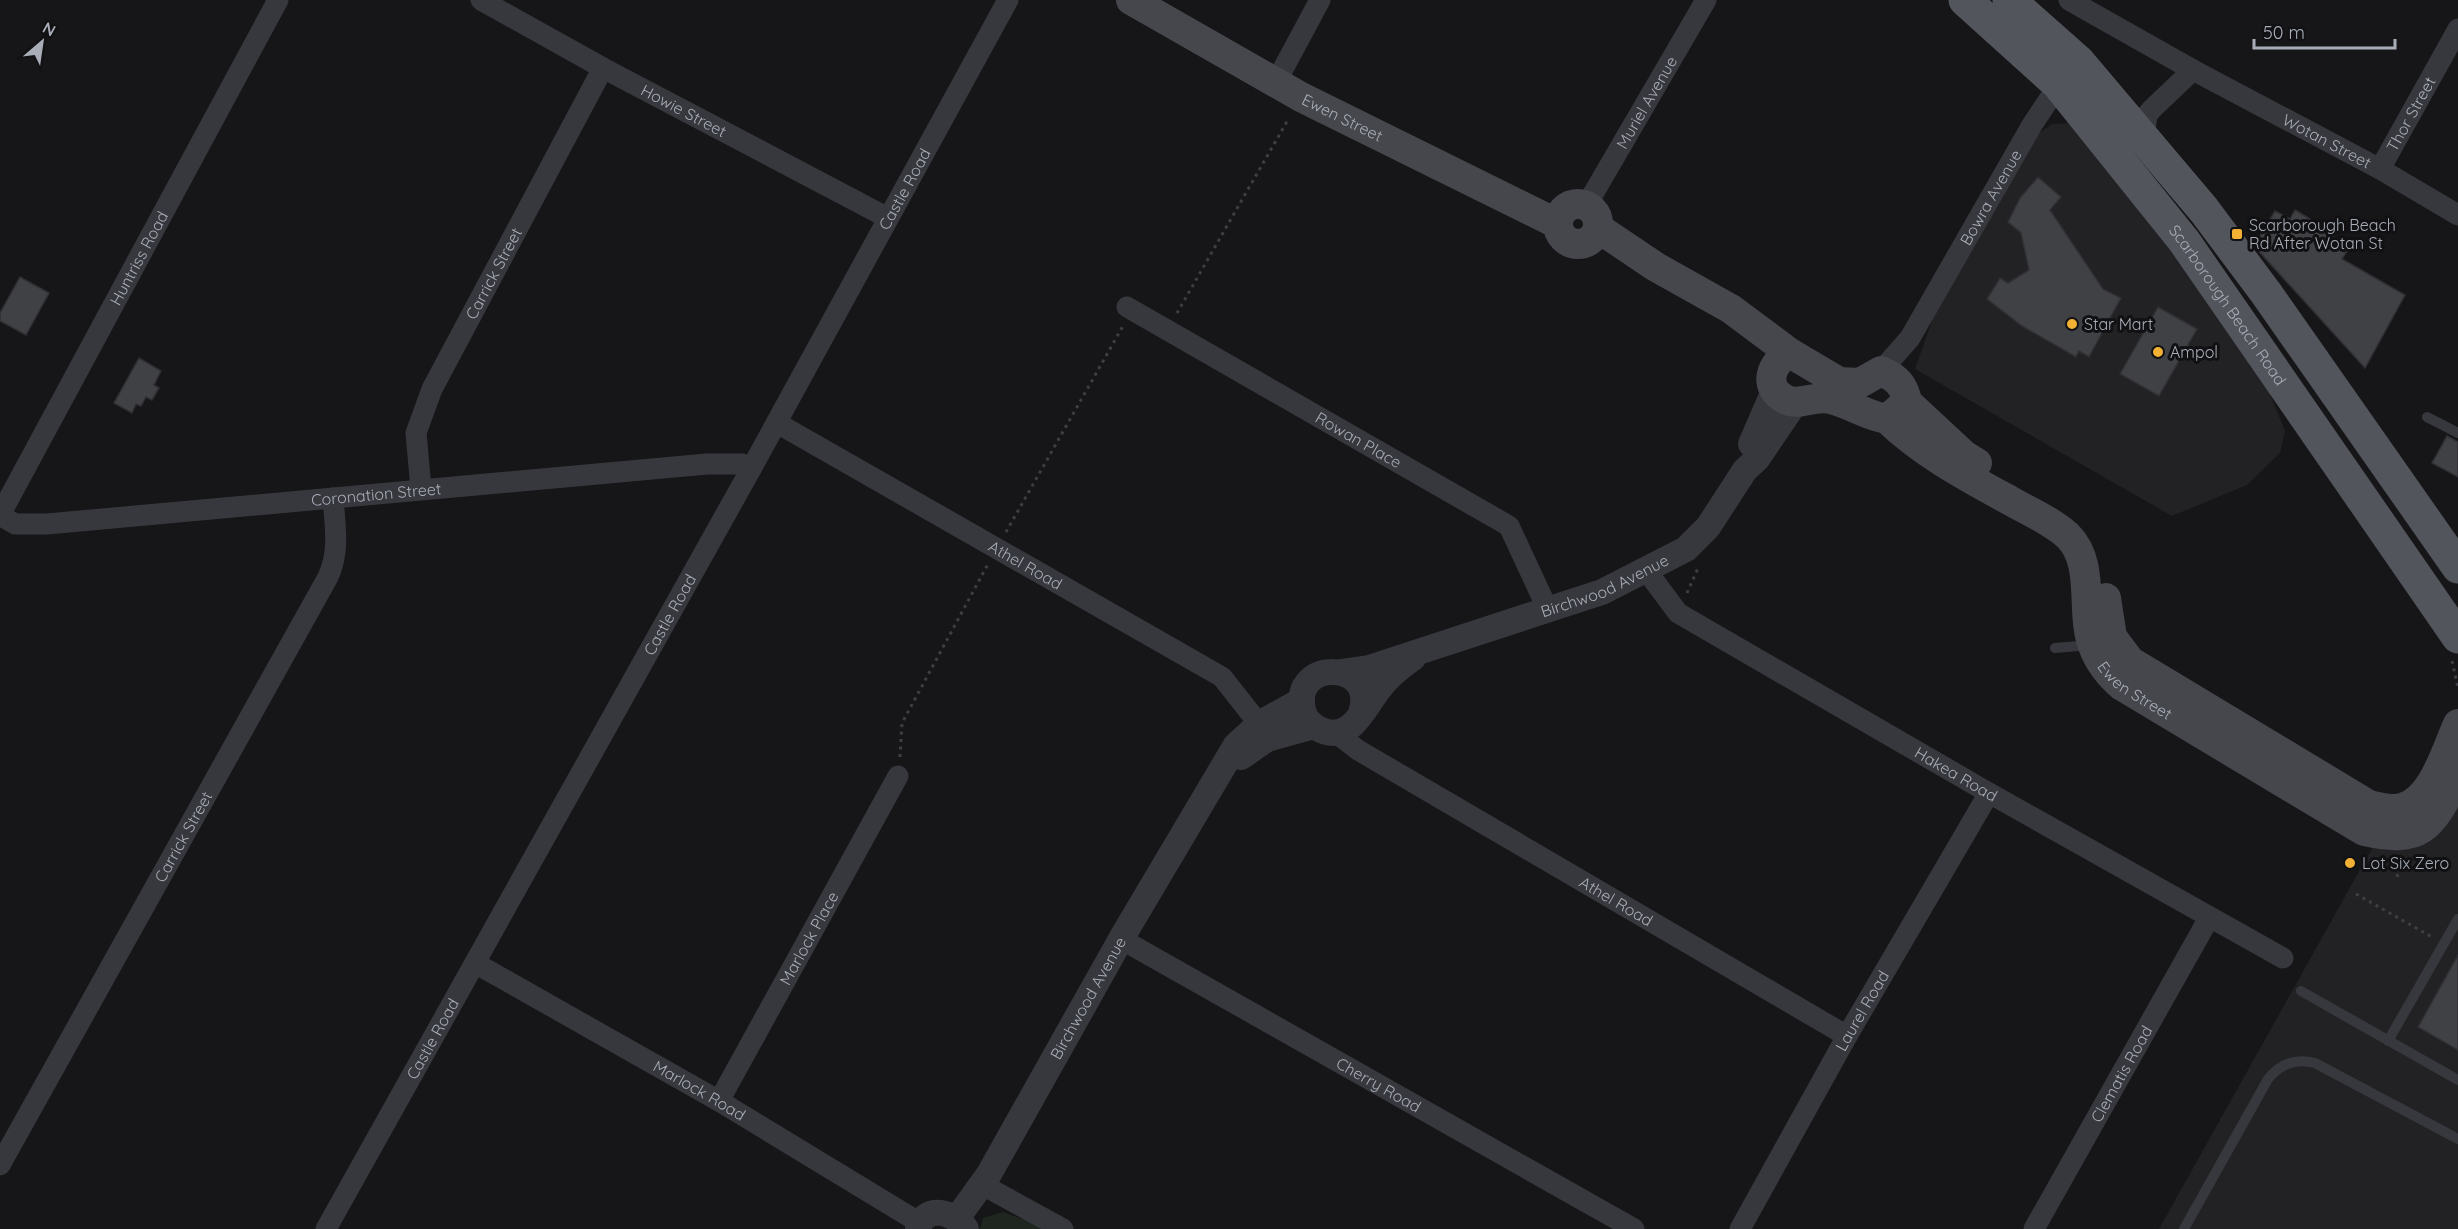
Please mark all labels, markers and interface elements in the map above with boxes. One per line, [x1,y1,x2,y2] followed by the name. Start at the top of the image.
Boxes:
[12,12,72,72] north arrow
[2254,12,2395,50] scale bar
[39,17,59,40] text: N
[2263,21,2305,44] text: 50 m
[1612,52,1681,152] street label: Muriel Avenue
[2382,73,2440,155] street label: Thor Street
[638,80,730,141] street label: Howie Street
[1299,89,1386,146] street label: Ewen Street
[2279,109,2375,173] street label: Wotan Street
[874,145,935,233] street label: Castle Road
[1955,146,2026,249] street label: Bowra Avenue
[105,208,172,309] street label: Huntriss Road
[2249,215,2396,253] place label: Scarborough Beach Rd After Wotan St
[2165,221,2291,389] street label: Scarborough Beach Road
[461,224,526,323] street label: Carrick Street
[2230,227,2244,241] marker: Scarborough Beach Rd After Wotan St
[2084,314,2153,334] place label: Star Mart
[2065,317,2079,331] marker: Star Mart
[2170,342,2218,362] place label: Ampol
[2151,345,2165,359] marker: Ampol
[1312,407,1405,472] street label: Rowan Place
[310,478,442,510] street label: Coronation Street
[985,536,1066,594] street label: Athel Road
[1538,550,1672,621] street label: Birchwood Avenue
[639,570,700,659] street label: Castle Road
[2093,657,2176,724] street label: Ewen Street
[1911,742,2001,806] street label: Hakea Road
[150,788,216,886] street label: Carrick Street
[2362,853,2449,873] place label: Lot Six Zero
[2343,856,2357,870] marker: Lot Six Zero
[1576,872,1657,930] street label: Athel Road
[775,888,843,988] street label: Marlock Place
[1046,933,1130,1063] street label: Birchwood Avenue
[1831,967,1893,1054] street label: Laurel Road
[402,995,463,1083] street label: Castle Road
[2086,1022,2156,1126] street label: Clematis Road
[1333,1053,1425,1117] street label: Cherry Road
[650,1056,749,1125] street label: Marlock Road

